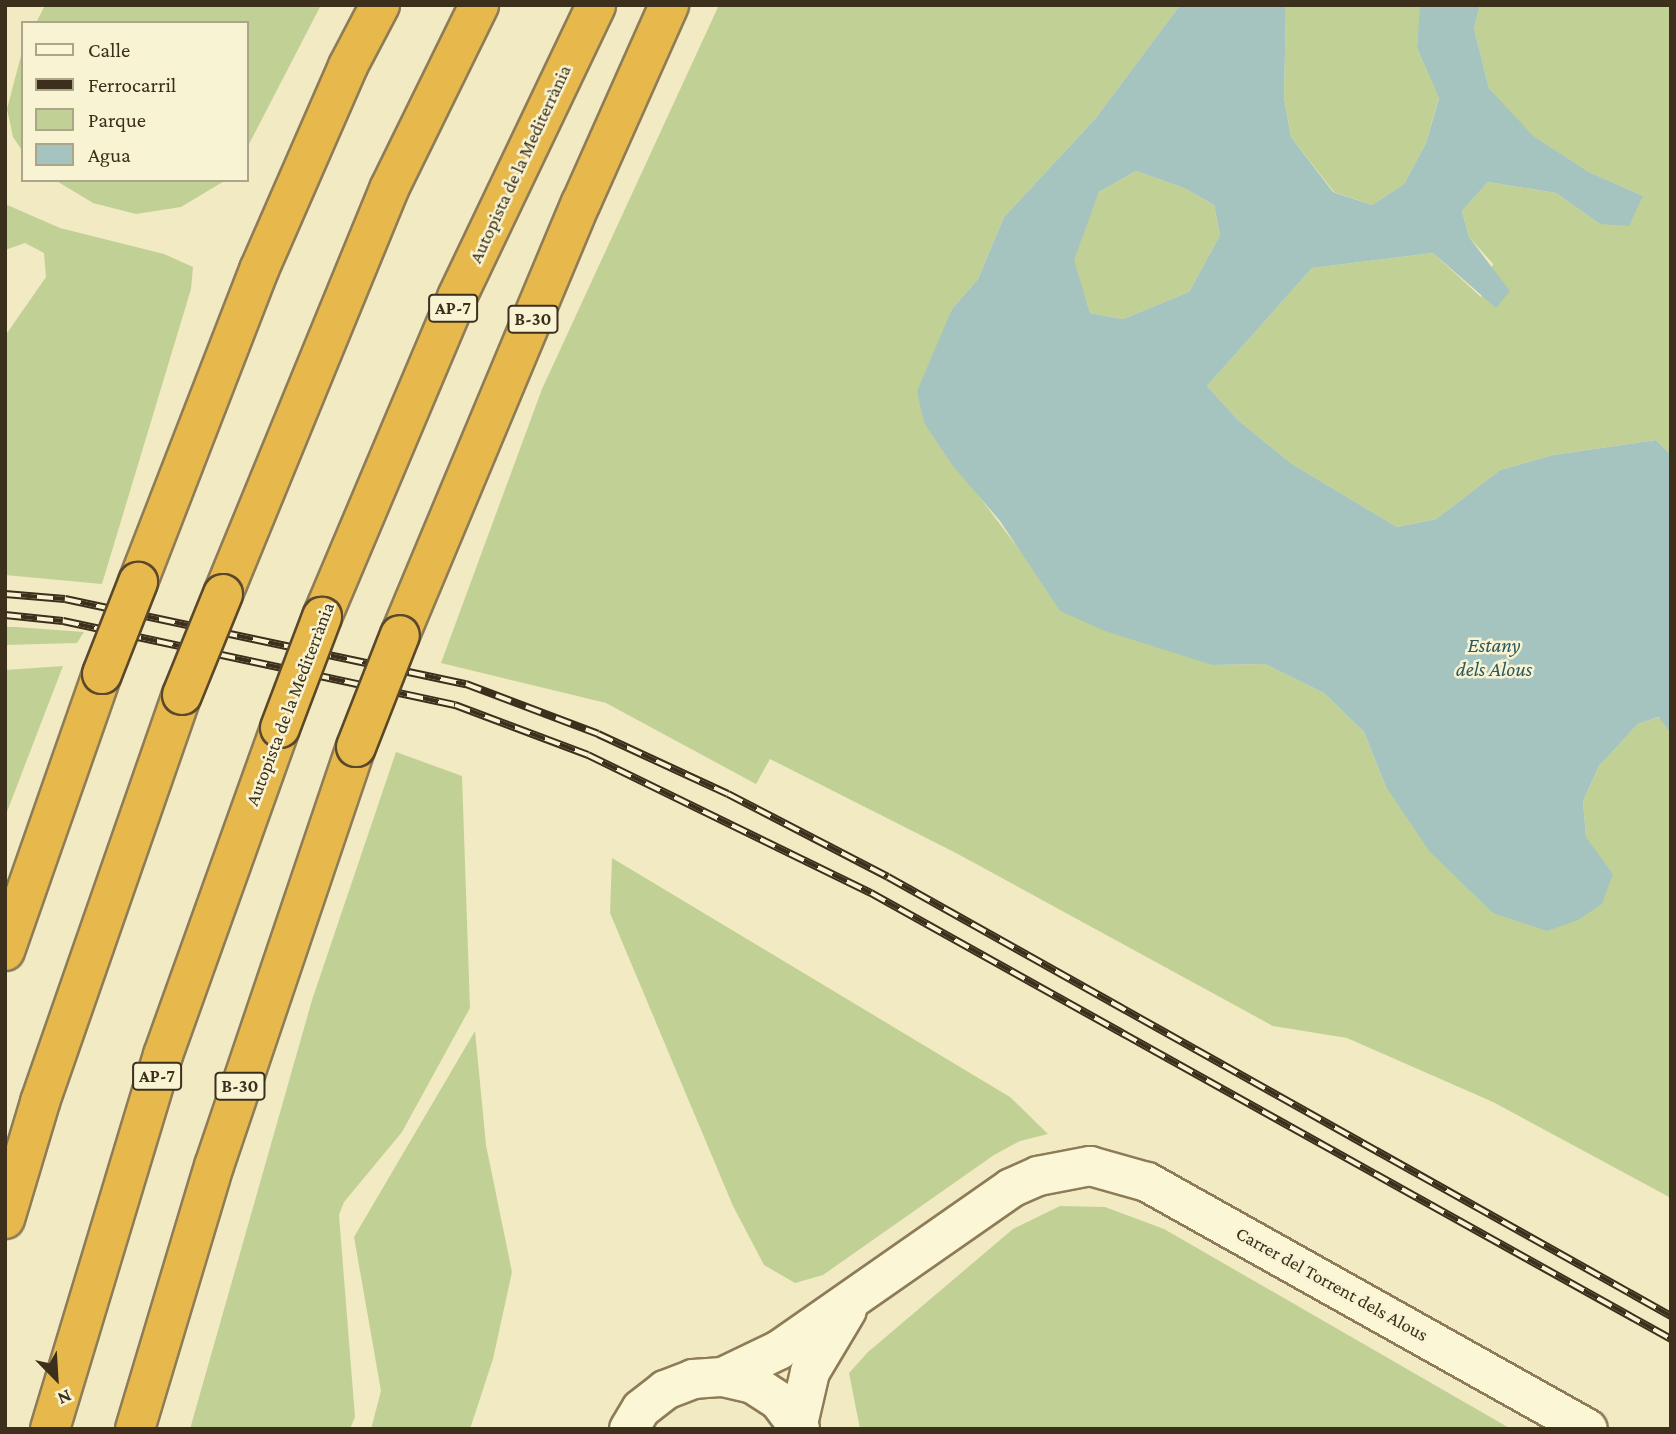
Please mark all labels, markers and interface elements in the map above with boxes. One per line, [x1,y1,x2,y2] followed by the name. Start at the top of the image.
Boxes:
[21,21,248,182] legend
[88,38,130,62] text: Calle
[464,61,576,267] street label: Autopista de la Mediterrània
[88,73,176,97] text: Ferrocarril
[88,108,146,132] text: Parque
[88,143,131,167] text: Agua
[427,294,479,322] road number: AP-7
[507,304,559,334] road number: B-30
[241,599,339,809] street label: Autopista de la Mediterrània
[1456,632,1532,682] water label: Estany dels Alous
[131,1062,183,1091] road number: AP-7
[214,1072,266,1100] road number: B-30
[1232,1222,1432,1346] street label: Carrer del Torrent dels Alous
[21,1343,91,1413] north arrow
[55,1385,75,1410] text: N

